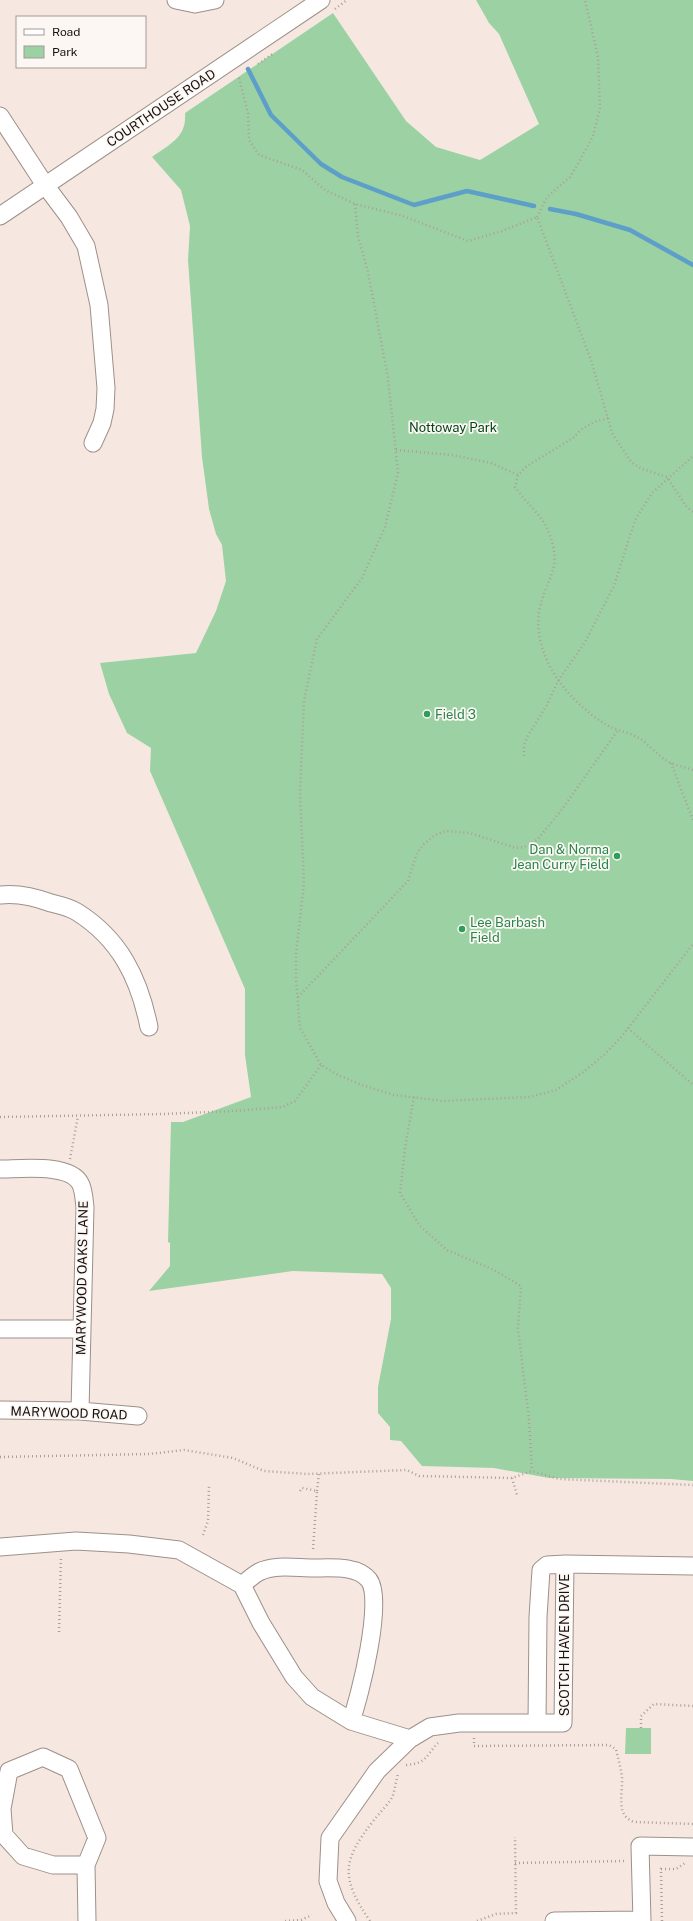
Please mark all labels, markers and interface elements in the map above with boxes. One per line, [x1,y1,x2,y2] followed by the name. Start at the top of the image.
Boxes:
[16,16,146,68] legend
[52,25,80,39] text: Road
[52,45,78,59] text: Park
[104,66,218,150] street label: COURTHOUSE ROAD
[409,420,497,435] park label: Nottoway Park
[435,707,476,722] place label: Field 3
[422,709,432,719] marker: Field 3
[512,842,609,872] place label: Dan & Norma Jean Curry Field
[612,851,622,861] marker: Dan & Norma Jean Curry Field
[470,915,545,945] place label: Lee Barbash Field
[457,924,467,934] marker: Lee Barbash Field
[73,1201,91,1355] street label: MARYWOOD OAKS LANE
[10,1403,128,1423] street label: MARYWOOD ROAD
[557,1574,572,1716] street label: SCOTCH HAVEN DRIVE

